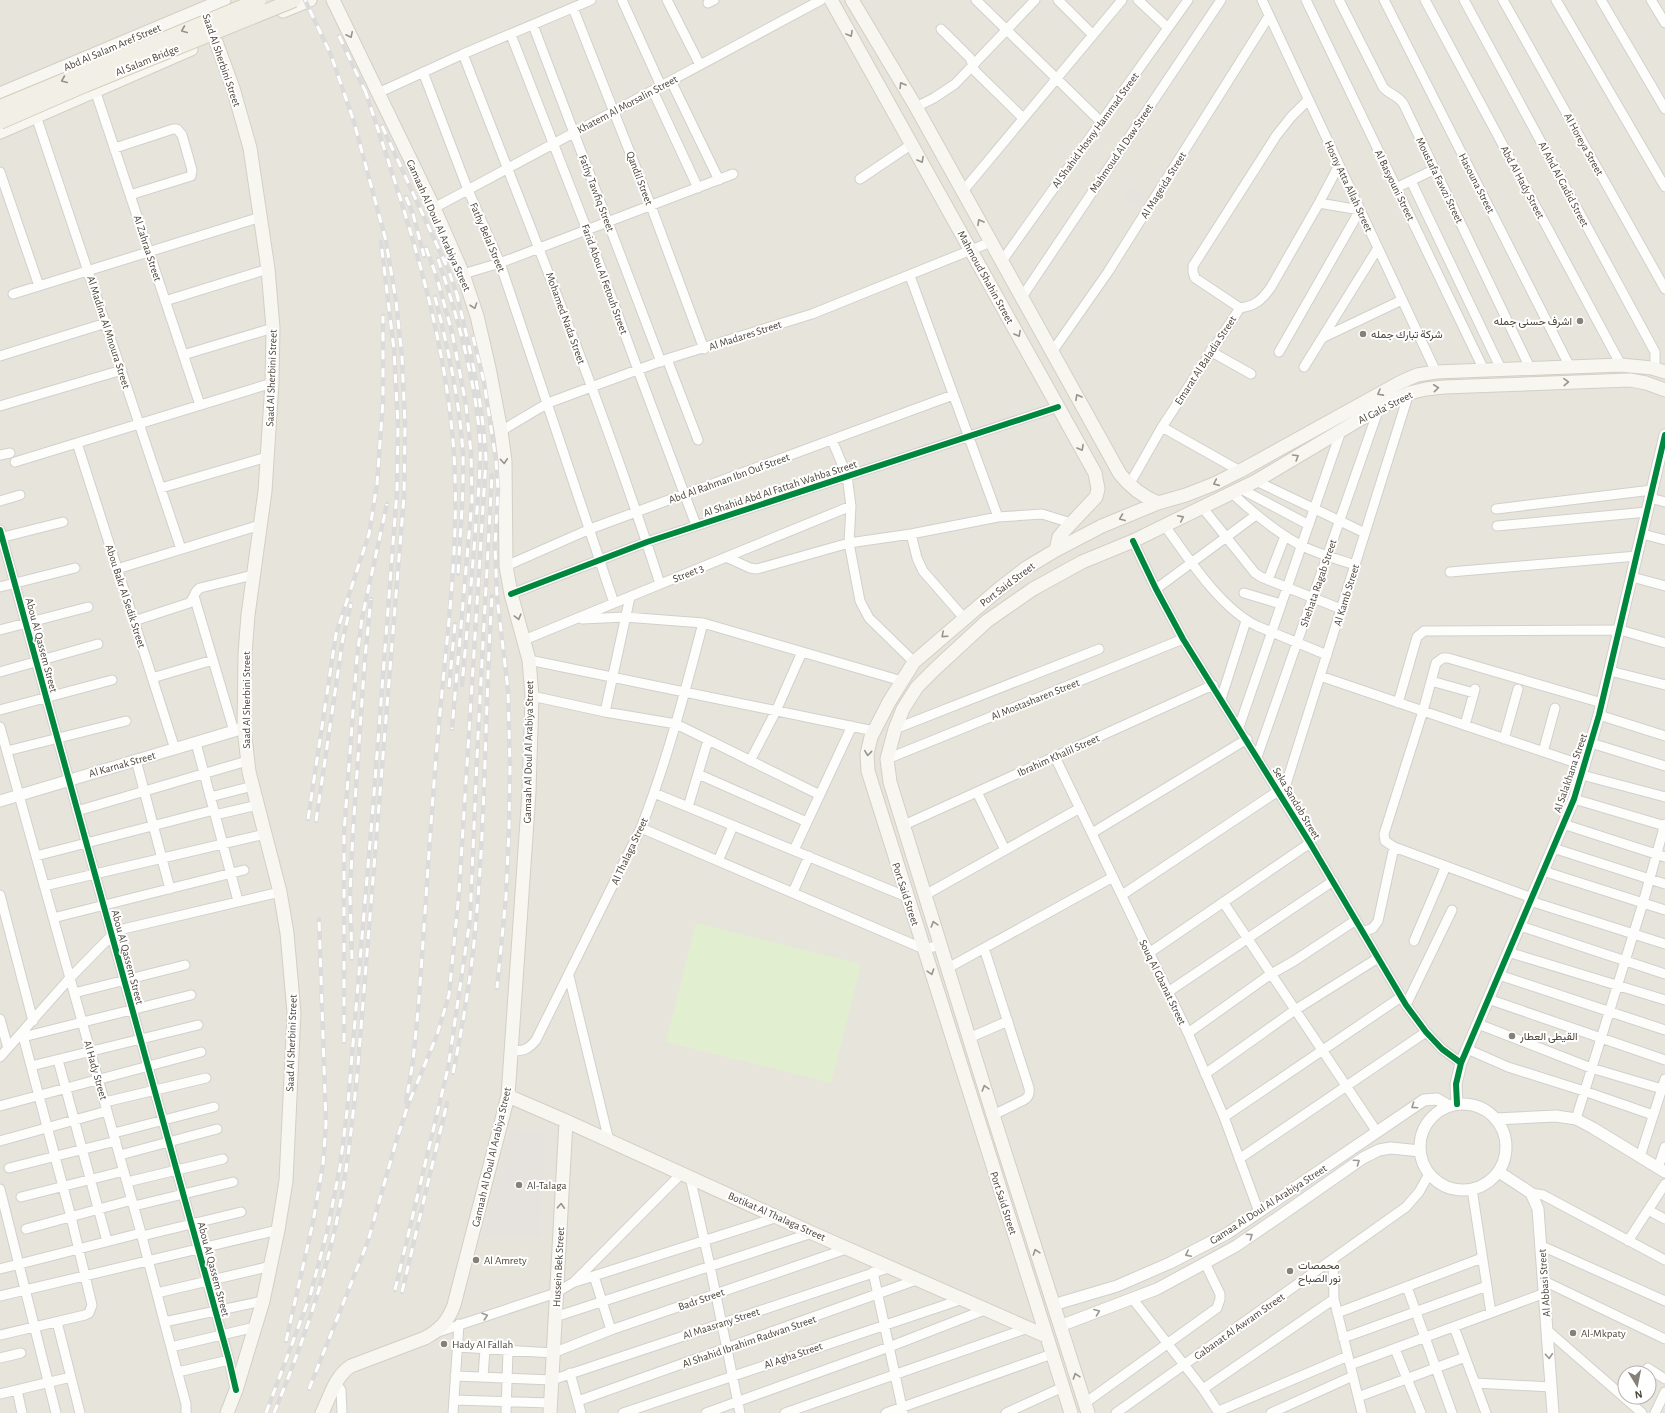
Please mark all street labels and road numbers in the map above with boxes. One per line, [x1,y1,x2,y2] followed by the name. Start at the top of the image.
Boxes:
[200,12,243,108] street label: Saad Al Sherbini Street
[62,22,163,73] street label: Abd Al Salam Aref Street
[114,43,180,78] street label: Al Salam Bridge
[1050,70,1141,190] street label: Al Shahid Hosny Hammad Street
[575,73,680,136] street label: Khatem Al Morsalin Street
[1088,101,1156,195] street label: Mahmoud Al Daw Street
[1562,111,1605,178] street label: Al Horeya Street
[1414,136,1465,225] street label: Moustafa Fawzi Street
[1323,139,1375,234] street label: Hosny Atta Allah Street
[1536,140,1591,229] street label: Al Ahd Al Gadid Street
[1499,144,1547,221] street label: Abd Al Hady Street
[1373,148,1417,223] street label: Al Basyouni Street
[624,150,655,207] street label: Qandil Street
[1139,150,1189,220] street label: Al Mageida Street
[1457,151,1497,215] street label: Hasouna Street
[577,153,616,234] street label: Fathy Tawfiq Street
[404,158,473,293] street label: Gamaah Al Doul Al Arabiya Street
[468,201,507,274] street label: Fathy Belal Street
[132,214,164,283] street label: Al Zahraa Street
[580,223,630,336] street label: Farid Abou Al Fetouh Street
[955,229,1016,326] street label: Mahmoud Shahin Street
[544,271,587,366] street label: Mohamed Nada Street
[85,274,132,390] street label: Al Madina Al Mnoura Street
[1173,313,1239,407] street label: Emarat Al Baladia Street
[708,318,783,352] street label: Al Madares Street
[264,329,279,427] street label: Saad Al Sherbini Street
[1356,389,1415,426] street label: Al Gala' Street
[667,451,792,505] street label: Abd Al Rahman Ibn Ouf Street
[702,458,859,519] street label: Al Shahid Abd Al Fattah Wahba Street
[1298,538,1339,628] street label: Shehata Ragab Street
[104,543,148,650] street label: Abou Bakr Al Sedik Street
[978,560,1037,609] street label: Port Said Street
[671,562,706,585] street label: Street 3
[1332,563,1361,627] street label: Al Kamb Street
[24,597,60,694] street label: Abou Al Qassem Street
[241,651,252,749] street label: Saad Al Sherbini Street
[989,677,1081,722] street label: Al Mostasharen Street
[522,680,535,823] street label: Gamaah Al Doul Al Arabiya Street
[1015,732,1101,779] street label: Ibrahim Khalil Street
[1552,732,1589,814] street label: Al Salakhana Street
[88,750,157,779] street label: Al Karnak Street
[1271,765,1323,842] street label: Seka Sandob Street
[609,815,650,887] street label: Al Thalaga Street
[890,861,921,927] street label: Port Said Street
[110,909,146,1006] street label: Abou Al Qassem Street
[1137,938,1188,1027] street label: Souq Al Gbanat Street
[284,994,299,1092] street label: Saad Al Sherbini Street
[82,1039,109,1102] street label: Al Hady Street
[470,1086,513,1228] street label: Gamaah Al Doul Al Arabiya Street
[1208,1162,1329,1246] street label: Gamaa Al Doul Al Arabiya Street
[988,1170,1019,1236] street label: Port Said Street
[726,1190,828,1243] street label: Botikat Al Thalaga Street
[196,1221,232,1318] street label: Abou Al Qassem Street
[551,1226,566,1307] street label: Hussein Bek Street
[1537,1248,1552,1317] street label: Al Abbasi Street
[677,1286,726,1312] street label: Badr Street
[1192,1291,1287,1362] street label: Gabanat Al Awram Street
[681,1306,761,1341] street label: Al Maasrany Street
[681,1313,818,1370] street label: Al Shahid Ibrahim Radwan Street
[762,1340,824,1371] street label: Al Agha Street

